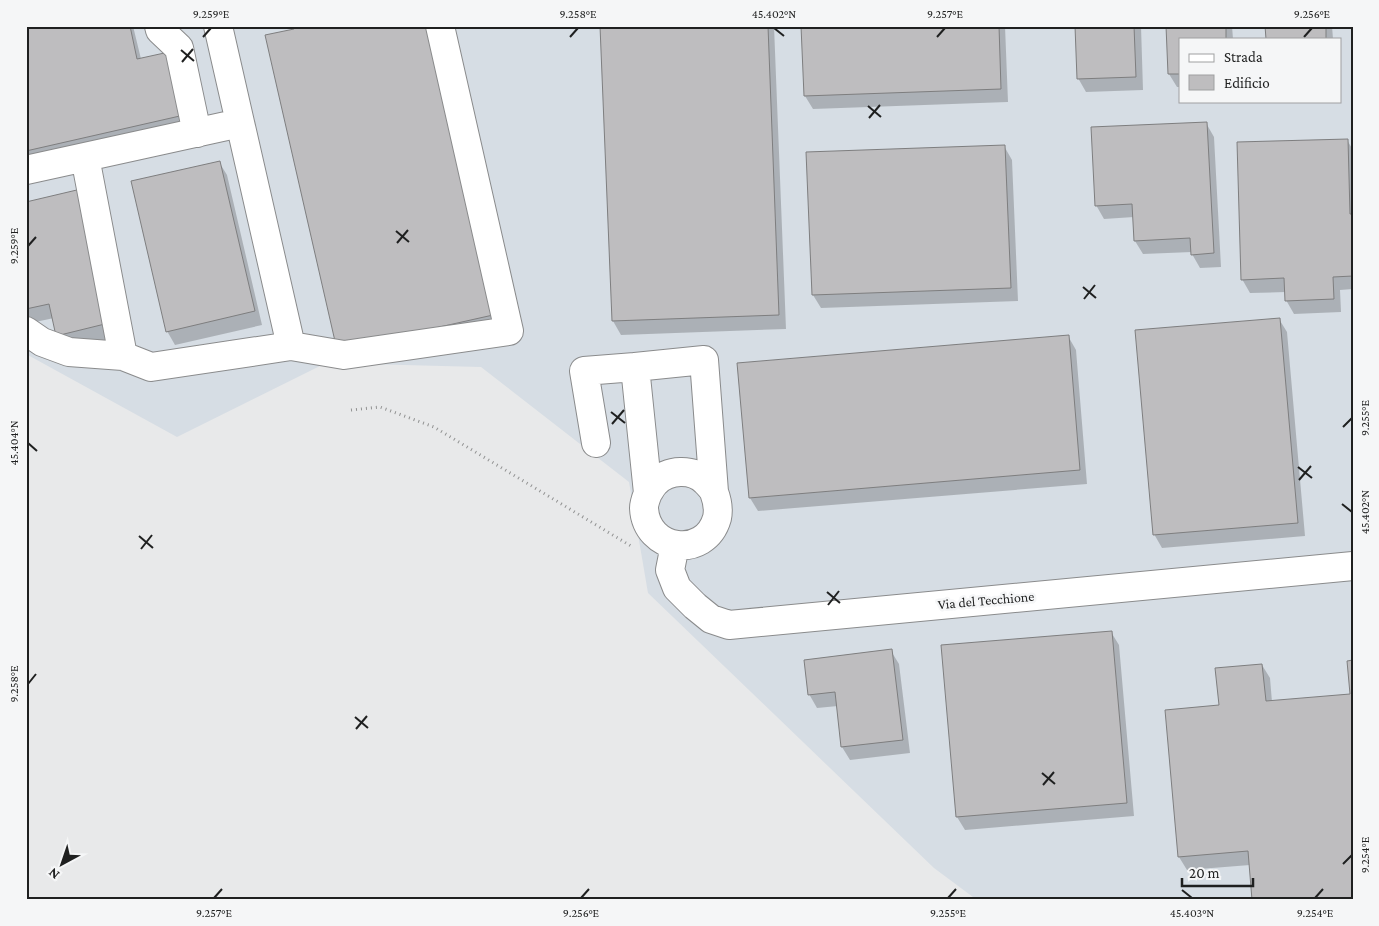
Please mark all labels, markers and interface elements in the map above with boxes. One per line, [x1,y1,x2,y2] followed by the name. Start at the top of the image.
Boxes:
[193,7,230,21] text: 9.259°E
[559,7,597,21] text: 9.258°E
[752,7,796,21] text: 45.402°N
[927,7,963,21] text: 9.257°E
[1294,7,1331,21] text: 9.256°E
[1179,38,1342,102] legend
[1224,49,1263,65] text: Strada
[1224,75,1270,91] text: Edificio
[7,227,21,264] text: 9.259°E
[1358,399,1372,436] text: 9.255°E
[7,420,21,466] text: 45.404°N
[1358,490,1372,534] text: 45.402°N
[937,588,1035,612] street label: Via del Tecchione
[7,665,21,703] text: 9.258°E
[1358,836,1372,873] text: 9.254°E
[38,838,88,888] north arrow
[1182,856,1253,888] scale bar
[44,864,62,883] text: N
[1189,865,1220,881] text: 20 m
[196,906,232,920] text: 9.257°E
[563,906,600,920] text: 9.256°E
[930,906,967,920] text: 9.255°E
[1170,906,1214,920] text: 45.403°N
[1297,906,1334,920] text: 9.254°E

